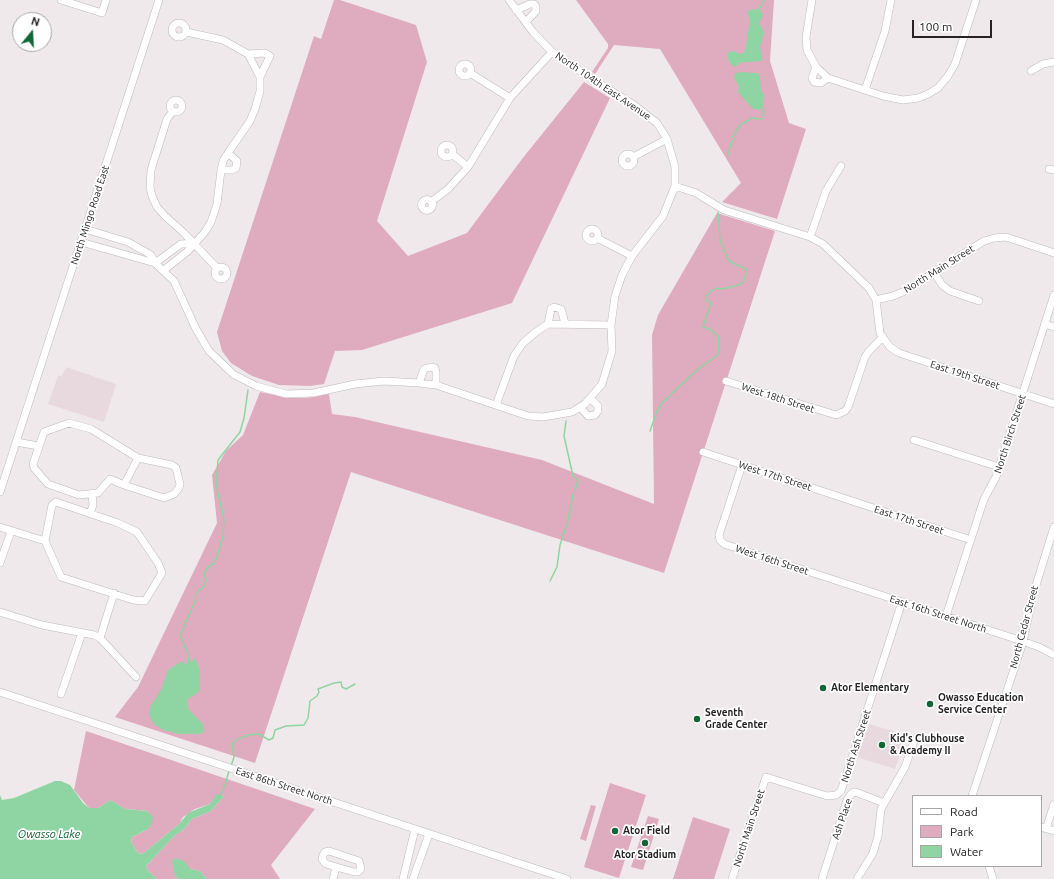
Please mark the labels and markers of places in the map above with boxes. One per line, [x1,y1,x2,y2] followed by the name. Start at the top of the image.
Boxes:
[831,682,909,694] place label: Ator Elementary
[818,683,828,693] marker: Ator Elementary
[938,692,1024,716] place label: Owasso Education Service Center
[925,699,935,709] marker: Owasso Education Service Center
[705,707,767,730] place label: Seventh Grade Center
[692,714,702,724] marker: Seventh Grade Center
[890,733,965,756] place label: Kid's Clubhouse & Academy II
[877,740,887,750] marker: Kid's Clubhouse & Academy II
[623,825,670,837] place label: Ator Field
[610,826,620,836] marker: Ator Field
[640,838,650,848] marker: Ator Stadium
[614,849,676,861] place label: Ator Stadium

